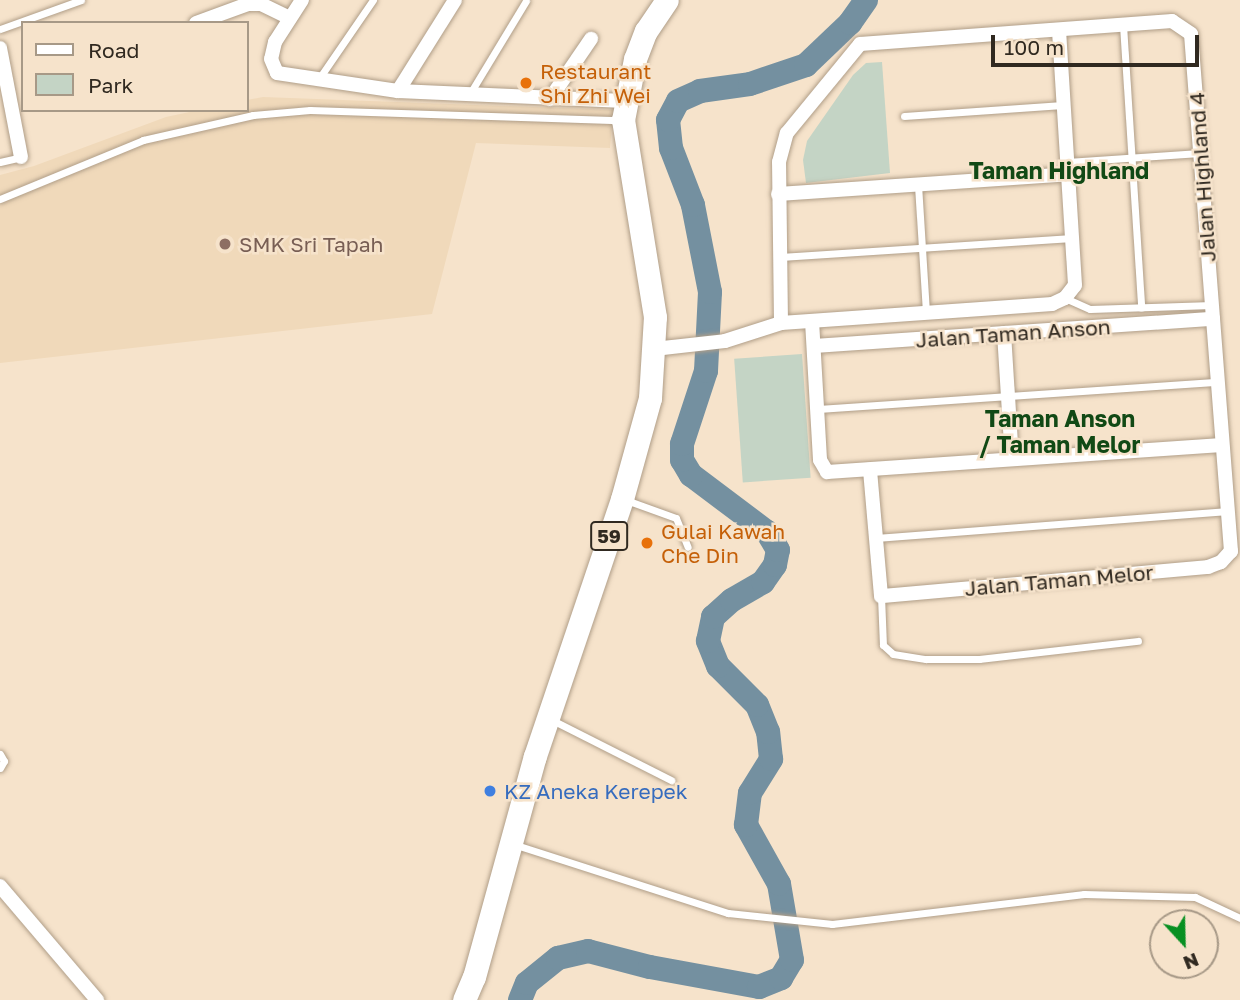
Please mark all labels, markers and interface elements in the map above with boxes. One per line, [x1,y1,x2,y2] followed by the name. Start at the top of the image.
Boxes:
[21,21,248,112] legend
[995,21,1203,65] scale bar
[1004,34,1064,60] text: 100 m
[88,37,139,63] text: Road
[540,58,651,108] place label: Restaurant Shi Zhi Wei
[88,72,133,98] text: Park
[518,75,534,91] marker: Restaurant Shi Zhi Wei
[1183,91,1221,263] street label: Jalan Highland 4
[969,156,1149,184] district label: Taman Highland
[239,231,383,257] place label: SMK Sri Tapah
[217,236,233,252] marker: SMK Sri Tapah
[915,314,1111,352] street label: Jalan Taman Anson
[980,404,1140,458] district label: Taman Anson / Taman Melor
[661,518,785,568] place label: Gulai Kawah Che Din
[590,520,628,552] road number: 59
[639,535,655,551] marker: Gulai Kawah Che Din
[964,559,1154,601] street label: Jalan Taman Melor
[504,778,688,804] place label: KZ Aneka Kerepek
[482,783,498,799] marker: KZ Aneka Kerepek
[1149,909,1219,979] north arrow
[1180,949,1202,975] text: N

